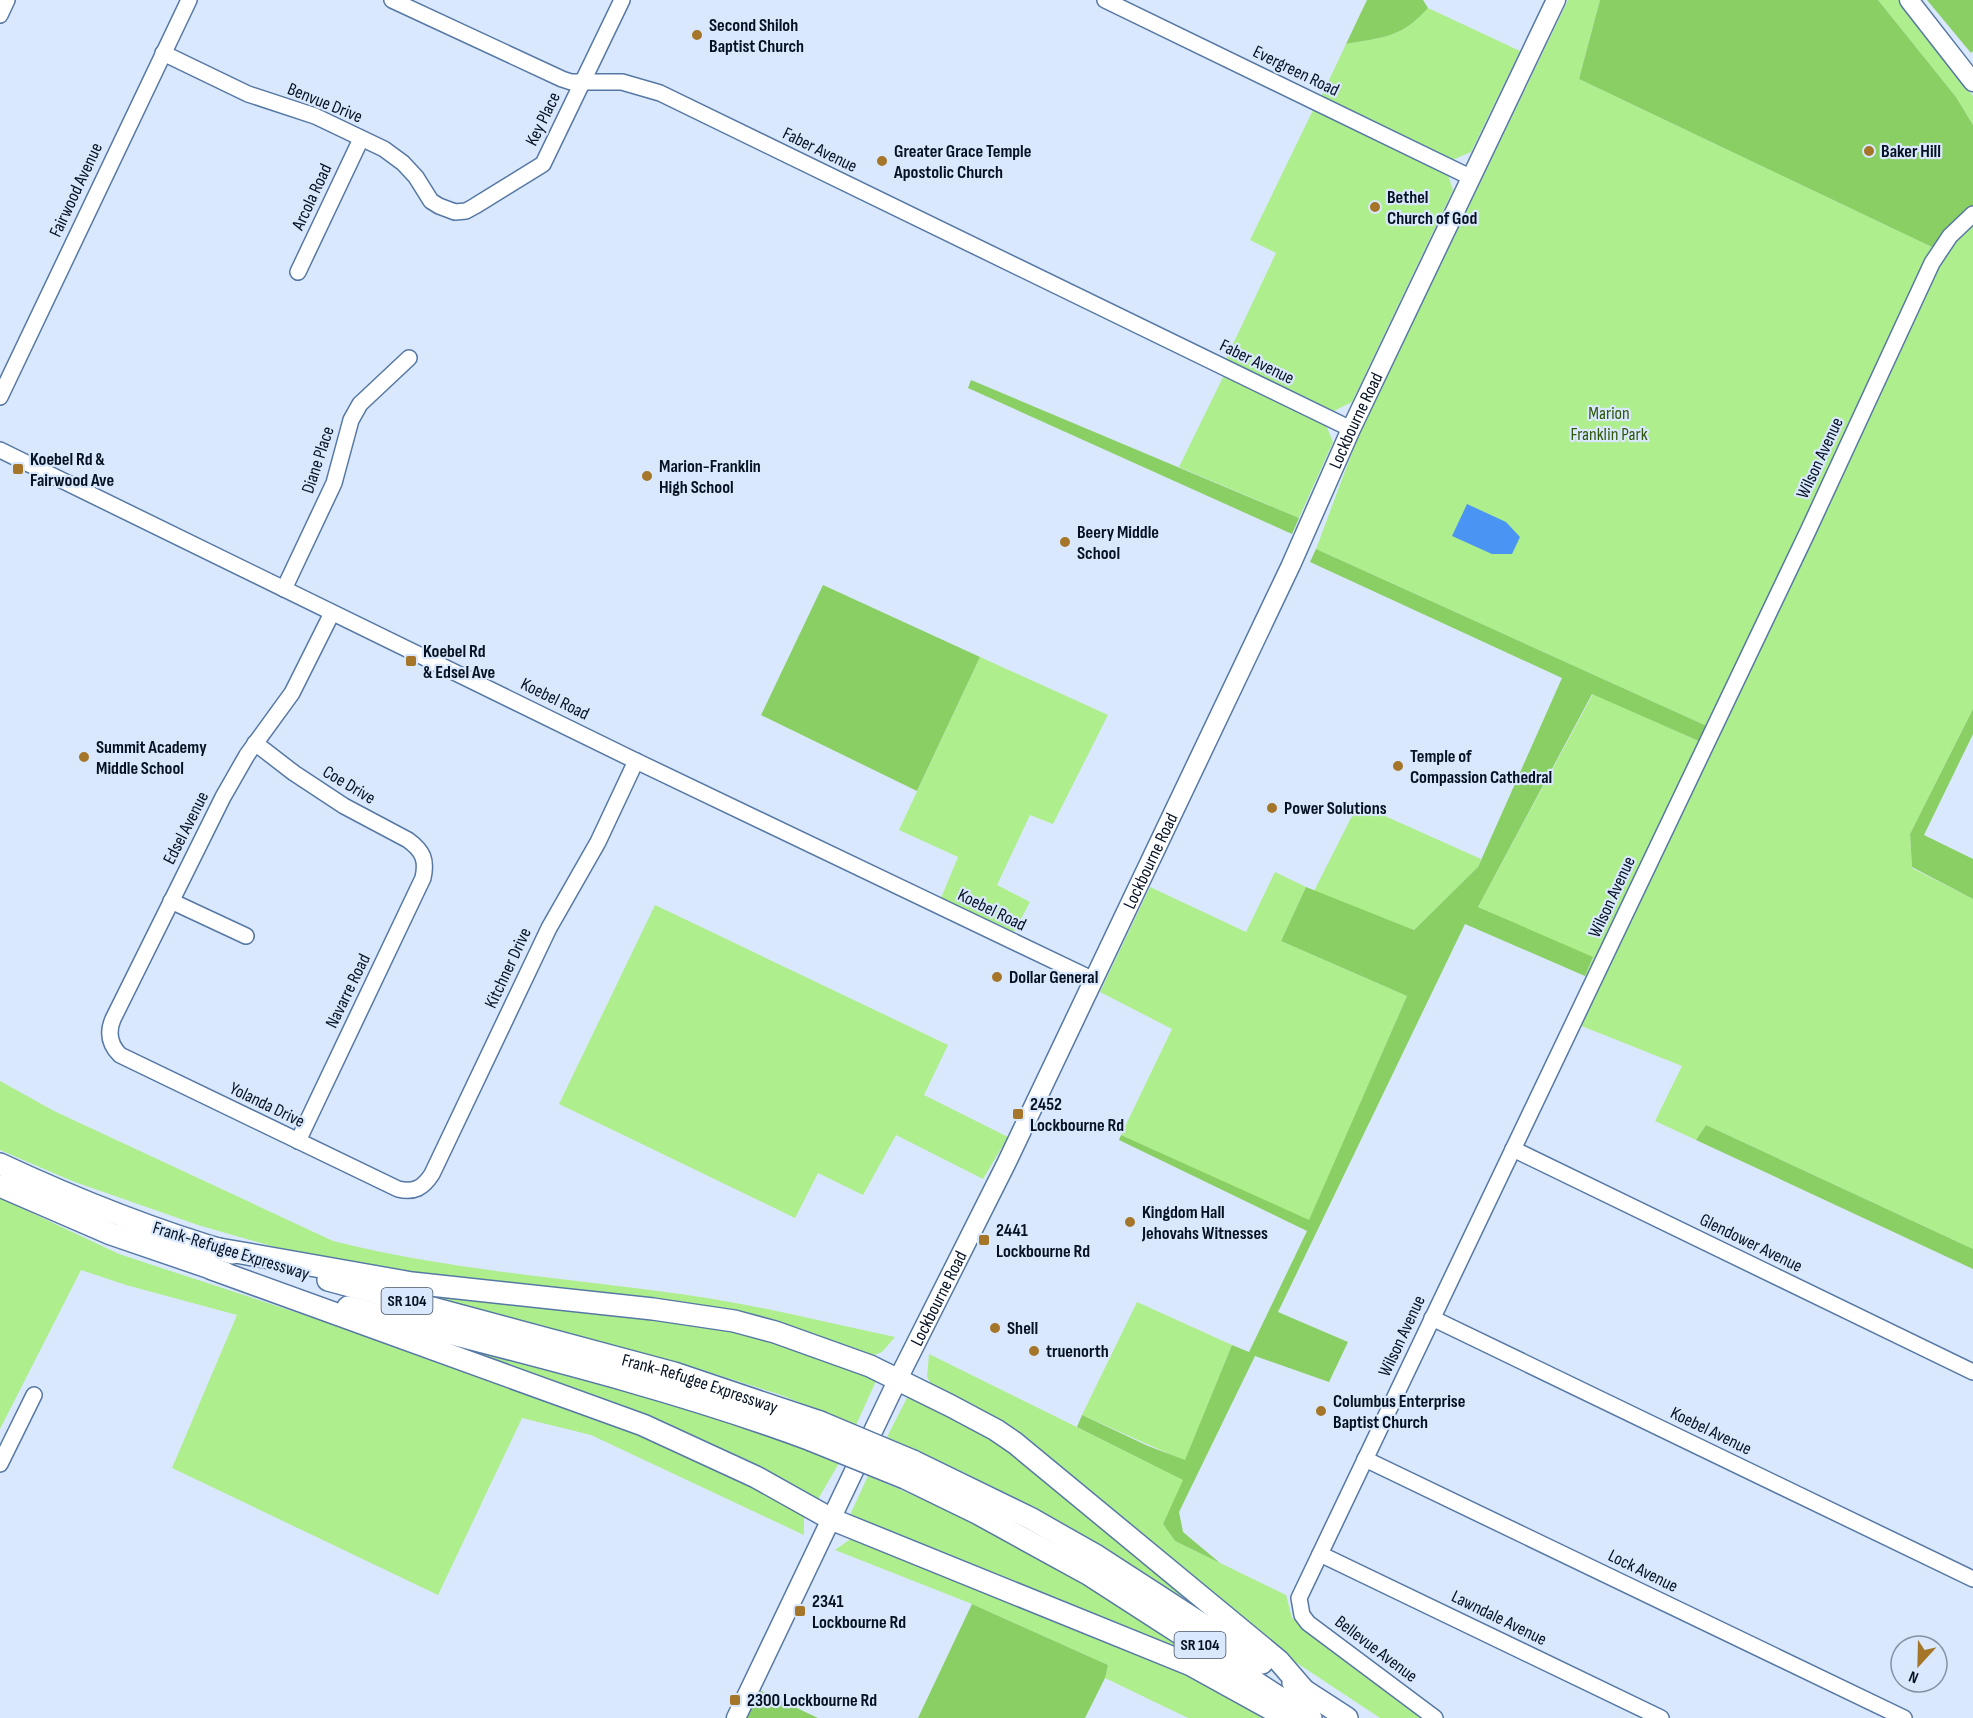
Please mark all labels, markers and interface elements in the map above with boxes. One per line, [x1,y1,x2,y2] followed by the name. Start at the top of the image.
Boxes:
[709,15,804,57] place label: Second Shiloh Baptist Church
[690,28,704,42] marker: Second Shiloh Baptist Church
[1249,41,1343,101] street label: Evergreen Road
[284,78,366,128] street label: Benvue Drive
[521,89,565,149] street label: Key Place
[779,123,861,177] street label: Faber Avenue
[45,140,107,240] street label: Fairwood Avenue
[893,141,1031,183] place label: Greater Grace Temple Apostolic Church
[1881,141,1941,162] place label: Baker Hill
[1862,144,1876,158] marker: Baker Hill
[875,154,889,168] marker: Greater Grace Temple Apostolic Church
[287,161,336,234] street label: Arcola Road
[1387,187,1477,229] place label: Bethel Church of God
[1368,200,1382,214] marker: Bethel Church of God
[1216,335,1298,389] street label: Faber Avenue
[1324,369,1387,472] street label: Lockbourne Road
[1570,403,1648,445] park label: Marion Franklin Park
[1792,414,1848,502] street label: Wilson Avenue
[297,424,339,496] street label: Diane Place
[30,449,114,491] place label: Koebel Rd & Fairwood Ave
[659,456,761,498] place label: Marion-Franklin High School
[11,462,25,476] marker: Koebel Rd & Fairwood Ave
[640,469,654,483] marker: Marion-Franklin High School
[1077,522,1159,564] place label: Beery Middle School
[1058,535,1072,549] marker: Beery Middle School
[423,641,495,683] place label: Koebel Rd & Edsel Ave
[404,654,418,668] marker: Koebel Rd & Edsel Ave
[517,673,593,725] street label: Koebel Road
[96,737,207,779] place label: Summit Academy Middle School
[1410,746,1552,788] place label: Temple of Compassion Cathedral
[77,750,91,764] marker: Summit Academy Middle School
[1391,759,1405,773] marker: Temple of Compassion Cathedral
[319,761,379,809] street label: Coe Drive
[159,788,213,868] street label: Edsel Avenue
[1284,798,1387,819] place label: Power Solutions
[1265,801,1279,815] marker: Power Solutions
[1118,810,1182,912] street label: Lockbourne Road
[1584,853,1640,941] street label: Wilson Avenue
[954,884,1030,936] street label: Koebel Road
[480,925,536,1011] street label: Kitchner Drive
[321,951,375,1031] street label: Navarre Road
[1009,967,1098,988] place label: Dollar General
[990,970,1004,984] marker: Dollar General
[226,1078,308,1132] street label: Yolanda Drive
[1030,1094,1124,1136] place label: 2452 Lockbourne Rd
[1011,1107,1025,1121] marker: 2452 Lockbourne Rd
[1141,1202,1268,1244] place label: Kingdom Hall Jehovahs Witnesses
[1696,1209,1806,1277] street label: Glendower Avenue
[1123,1215,1137,1229] marker: Kingdom Hall Jehovahs Witnesses
[150,1217,312,1285] street label: Frank-Refugee Expressway
[996,1220,1090,1262] place label: 2441 Lockbourne Rd
[977,1233,991,1247] marker: 2441 Lockbourne Rd
[906,1247,971,1349] street label: Lockbourne Road
[382,1288,432,1314] road number: SR 104
[1374,1292,1430,1380] street label: Wilson Avenue
[1007,1318,1038,1339] place label: Shell
[988,1321,1002,1335] marker: Shell
[1046,1341,1109,1362] place label: truenorth
[1027,1344,1041,1358] marker: truenorth
[620,1349,781,1418] street label: Frank-Refugee Expressway
[1333,1391,1465,1433] place label: Columbus Enterprise Baptist Church
[1667,1402,1755,1460] street label: Koebel Avenue
[1314,1404,1328,1418] marker: Columbus Enterprise Baptist Church
[1605,1545,1681,1597] street label: Lock Avenue
[1448,1586,1550,1650] street label: Lawndale Avenue
[812,1591,906,1633] place label: 2341 Lockbourne Rd
[793,1604,807,1618] marker: 2341 Lockbourne Rd
[1331,1611,1421,1687] street label: Bellevue Avenue
[1174,1632,1226,1658] road number: SR 104
[1889,1634,1949,1694] north arrow
[1906,1666,1921,1687] text: N
[747,1690,877,1711] place label: 2300 Lockbourne Rd
[728,1693,742,1707] marker: 2300 Lockbourne Rd

